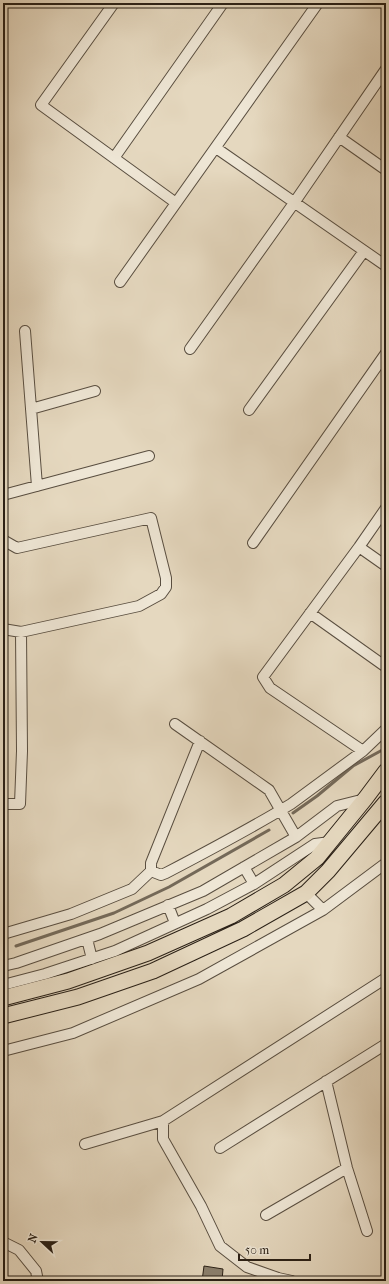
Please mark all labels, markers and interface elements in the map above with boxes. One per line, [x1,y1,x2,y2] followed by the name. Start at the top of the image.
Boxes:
[22,1222,62,1262] north arrow
[26,1232,41,1245] text: N
[239,1236,310,1262] scale bar
[245,1243,269,1257] text: 50 m

